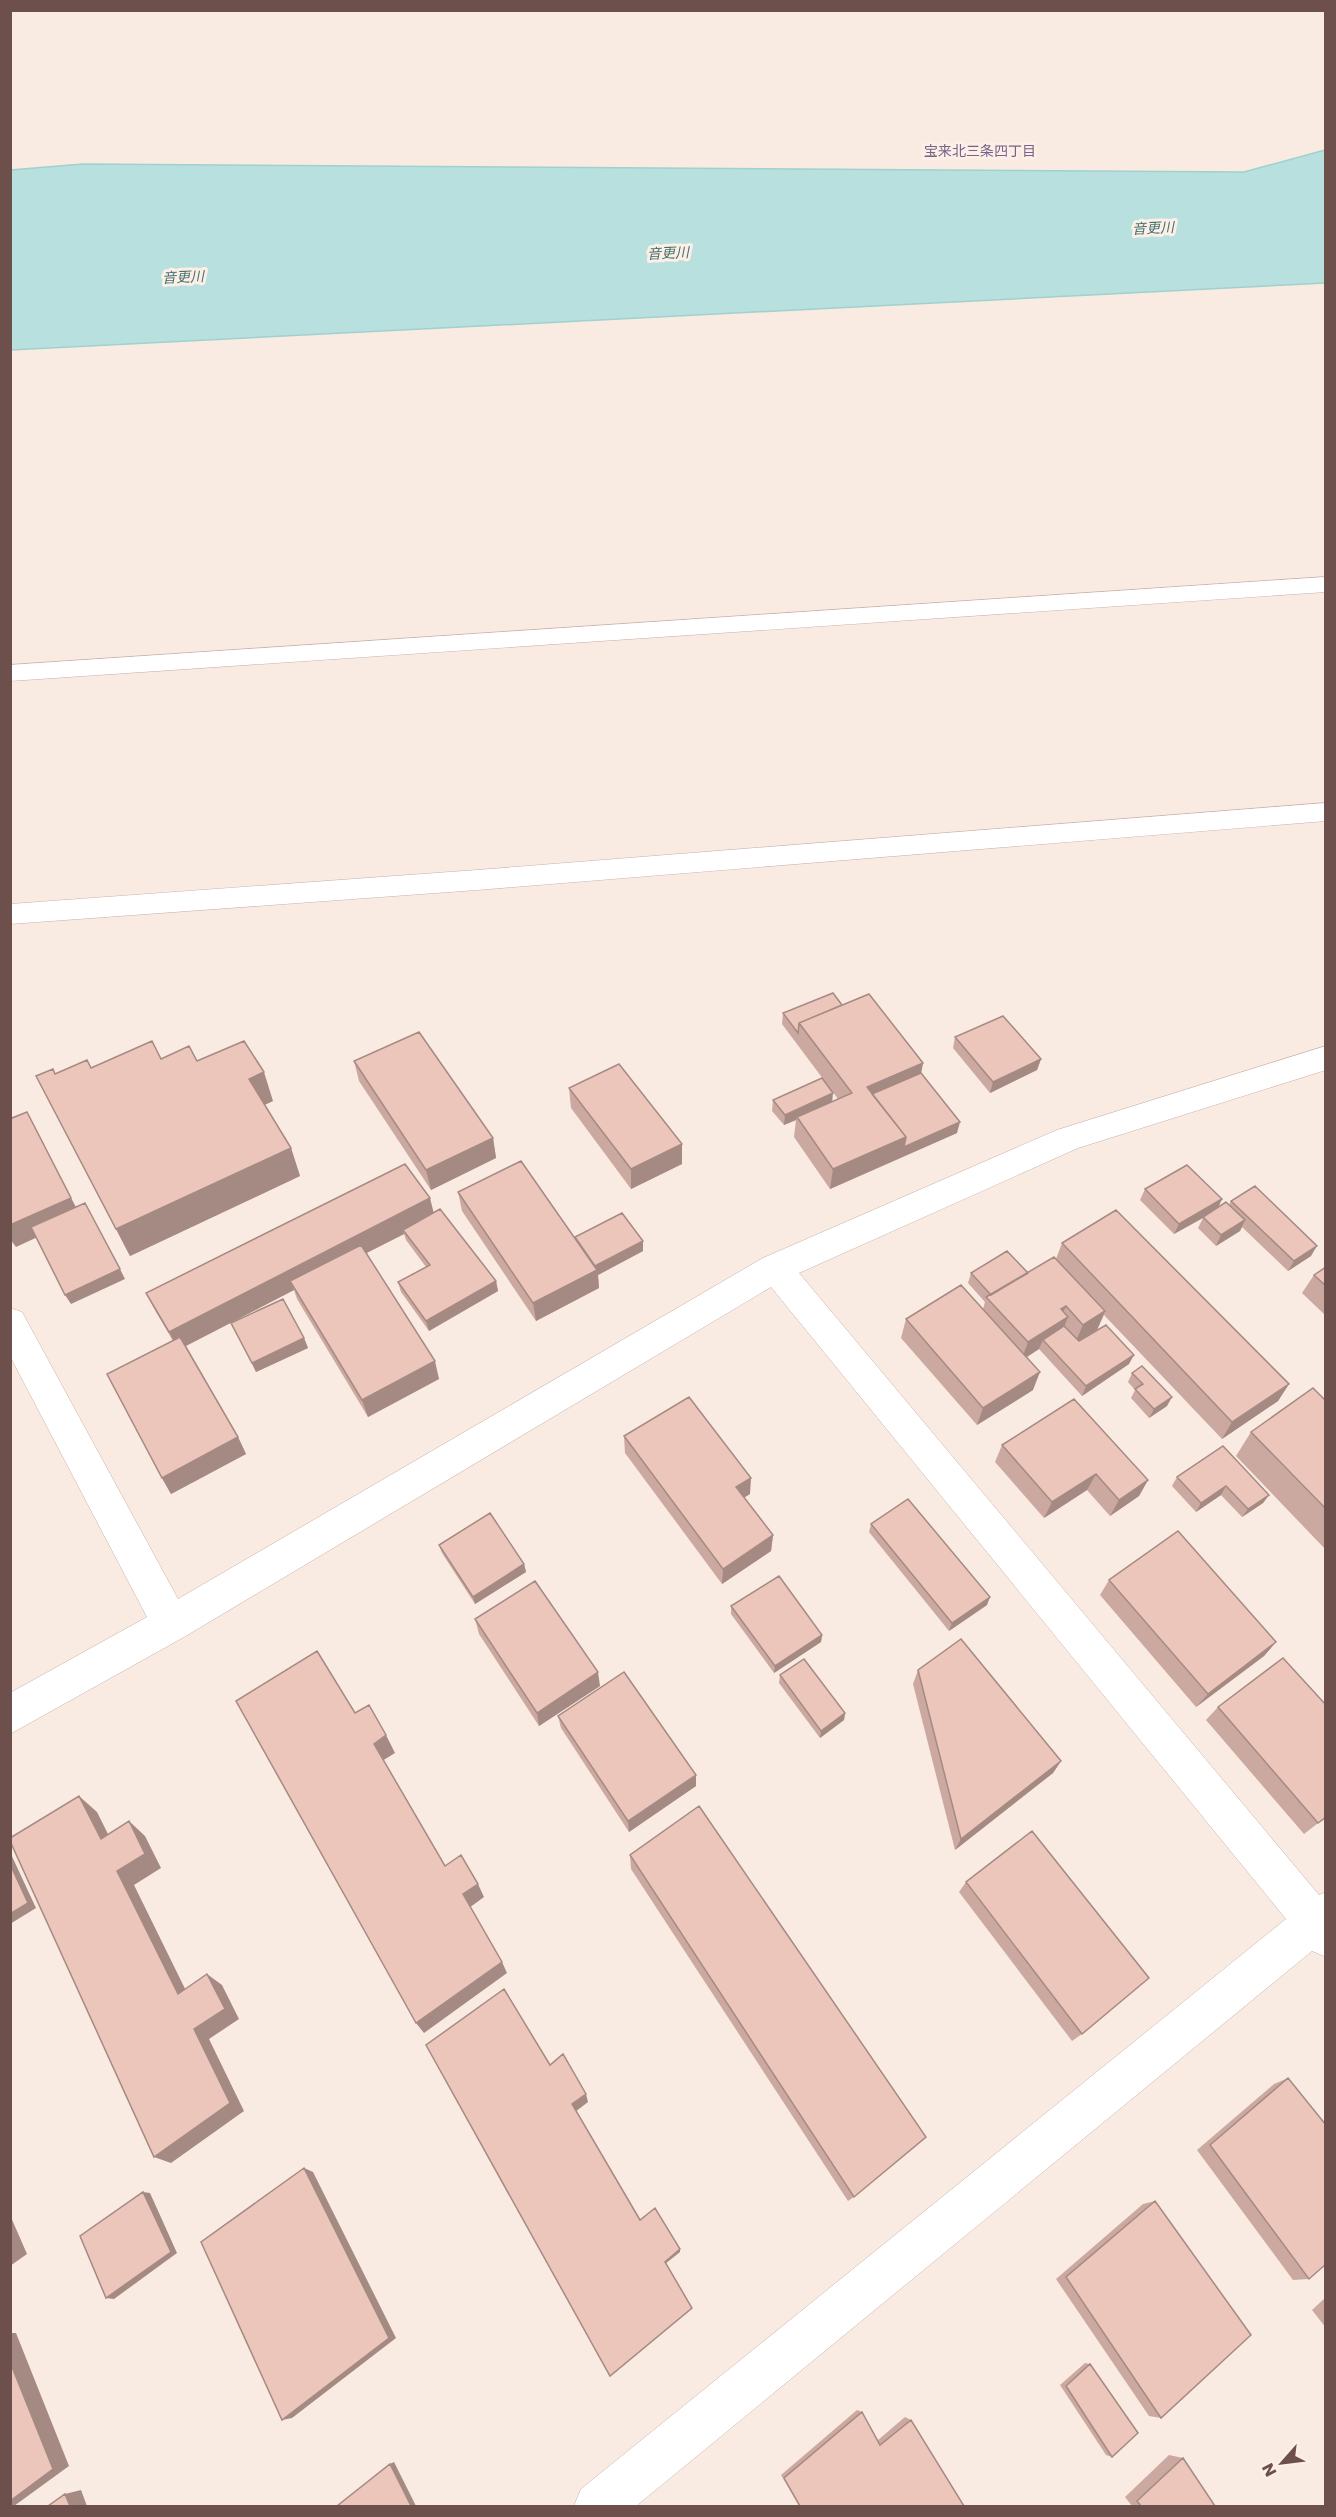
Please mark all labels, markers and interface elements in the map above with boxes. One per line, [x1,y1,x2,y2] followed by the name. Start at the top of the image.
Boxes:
[924,141,1036,161] district label: 宝来北三条四丁目
[1132,217,1176,239] water label: 音更川
[647,242,691,264] water label: 音更川
[162,266,206,288] water label: 音更川
[1252,2433,1312,2493] north arrow
[1256,2459,1282,2481] text: N

